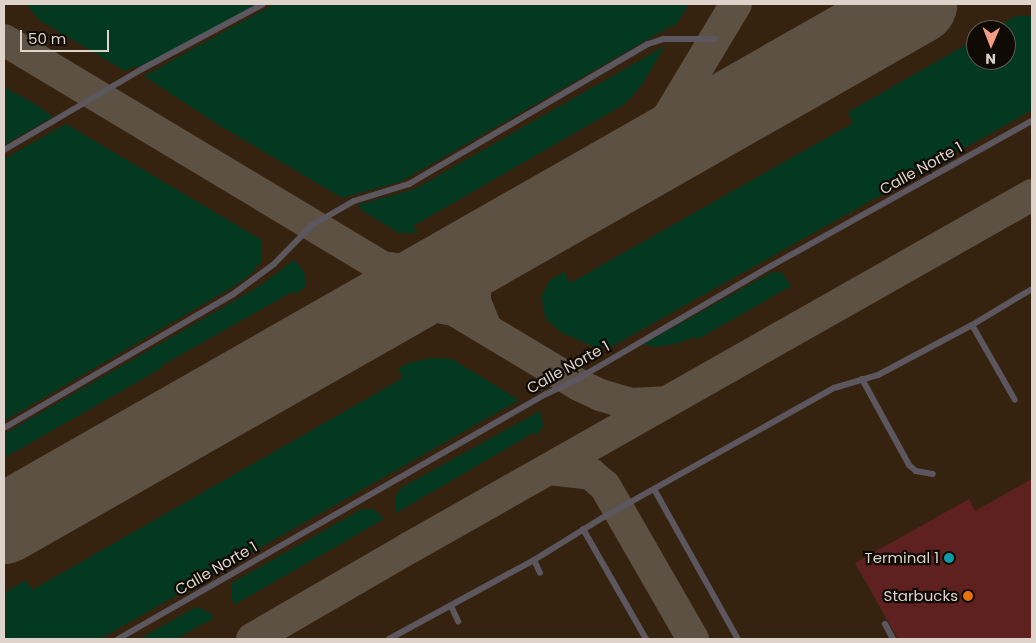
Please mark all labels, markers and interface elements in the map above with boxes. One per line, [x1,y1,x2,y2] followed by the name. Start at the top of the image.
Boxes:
[22,20,111,52] scale bar
[966,20,1016,70] north arrow
[28,28,66,49] text: 50 m
[985,49,996,69] text: N
[877,138,965,198] street label: Calle Norte 1
[524,337,612,397] street label: Calle Norte 1
[172,537,260,599] street label: Calle Norte 1
[865,549,939,567] place label: Terminal 1
[943,552,955,564] marker: Terminal 1
[884,587,958,605] place label: Starbucks
[962,590,974,602] marker: Starbucks

